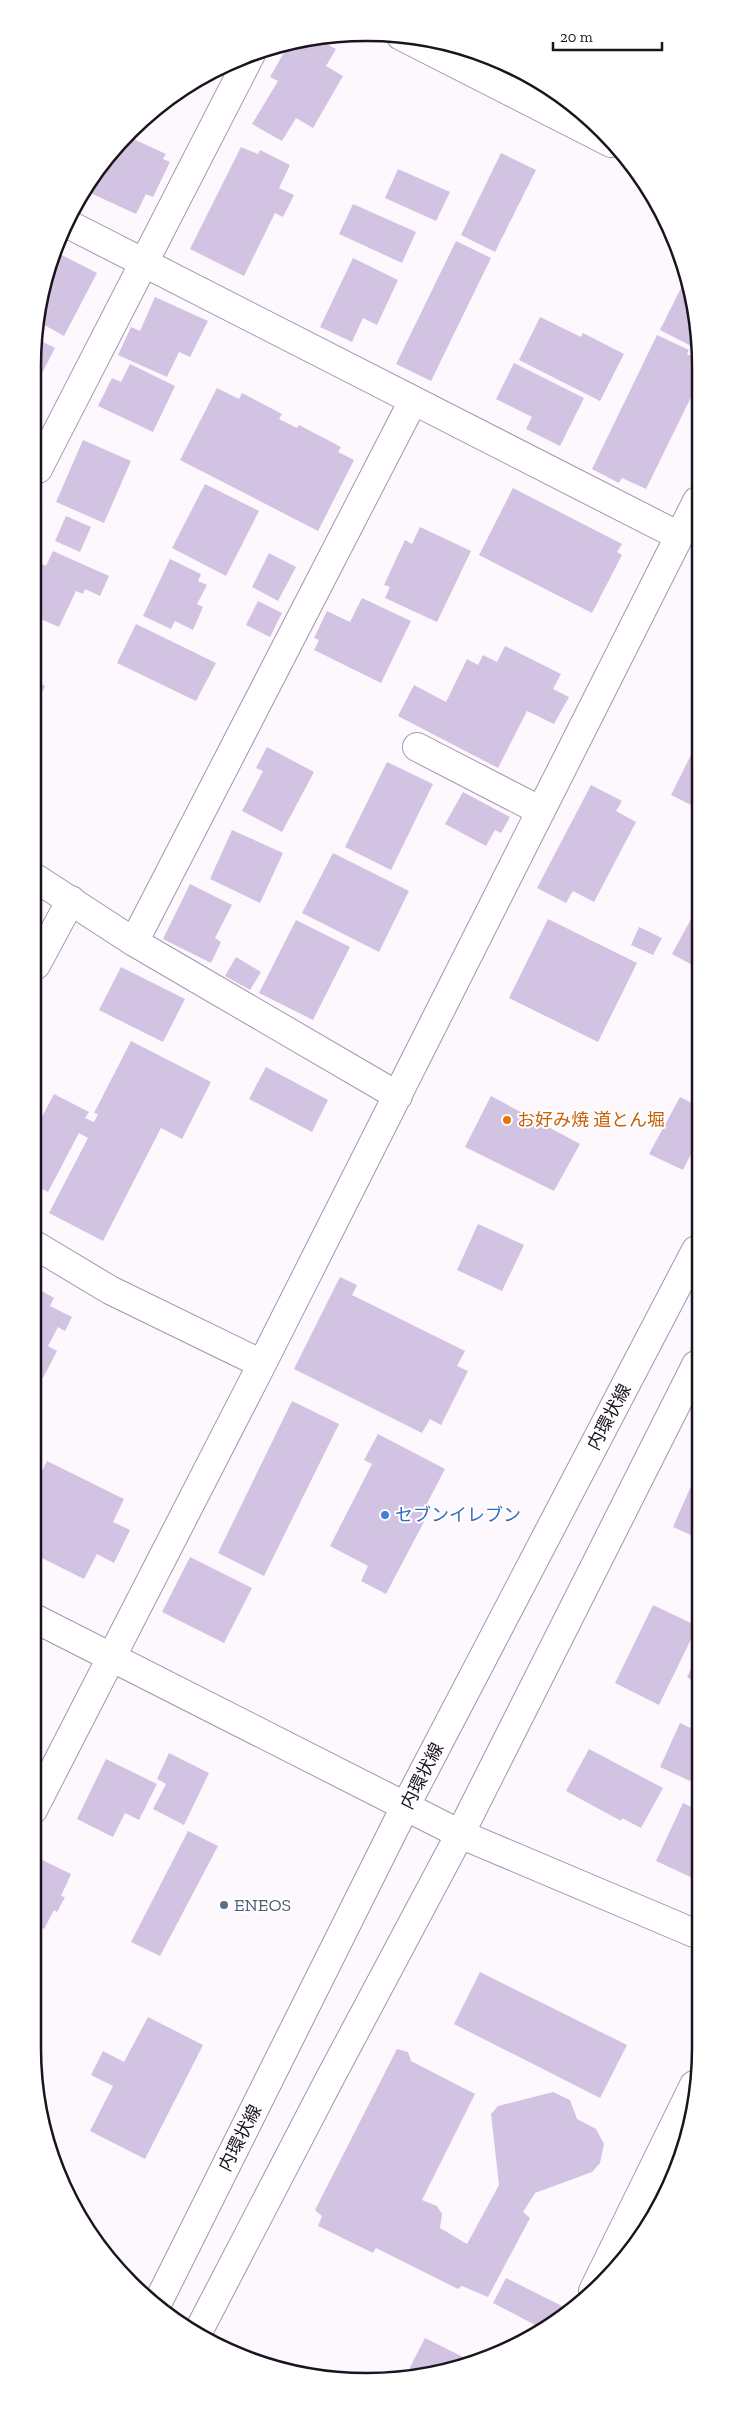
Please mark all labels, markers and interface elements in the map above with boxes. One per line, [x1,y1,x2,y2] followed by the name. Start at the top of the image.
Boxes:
[553,20,662,52] scale bar
[560,28,593,46] text: 20 m
[517,1109,665,1131] place label: お好み焼 道とん堀
[501,1114,513,1126] marker: お好み焼 道とん堀
[582,1380,636,1454] street label: 内環状線
[395,1504,521,1526] place label: セブンイレブン
[379,1509,391,1521] marker: セブンイレブン
[396,1739,448,1813] street label: 内環状線
[234,1894,291,1916] place label: ENEOS
[218,1899,230,1911] marker: ENEOS
[214,2101,266,2175] street label: 内環状線

